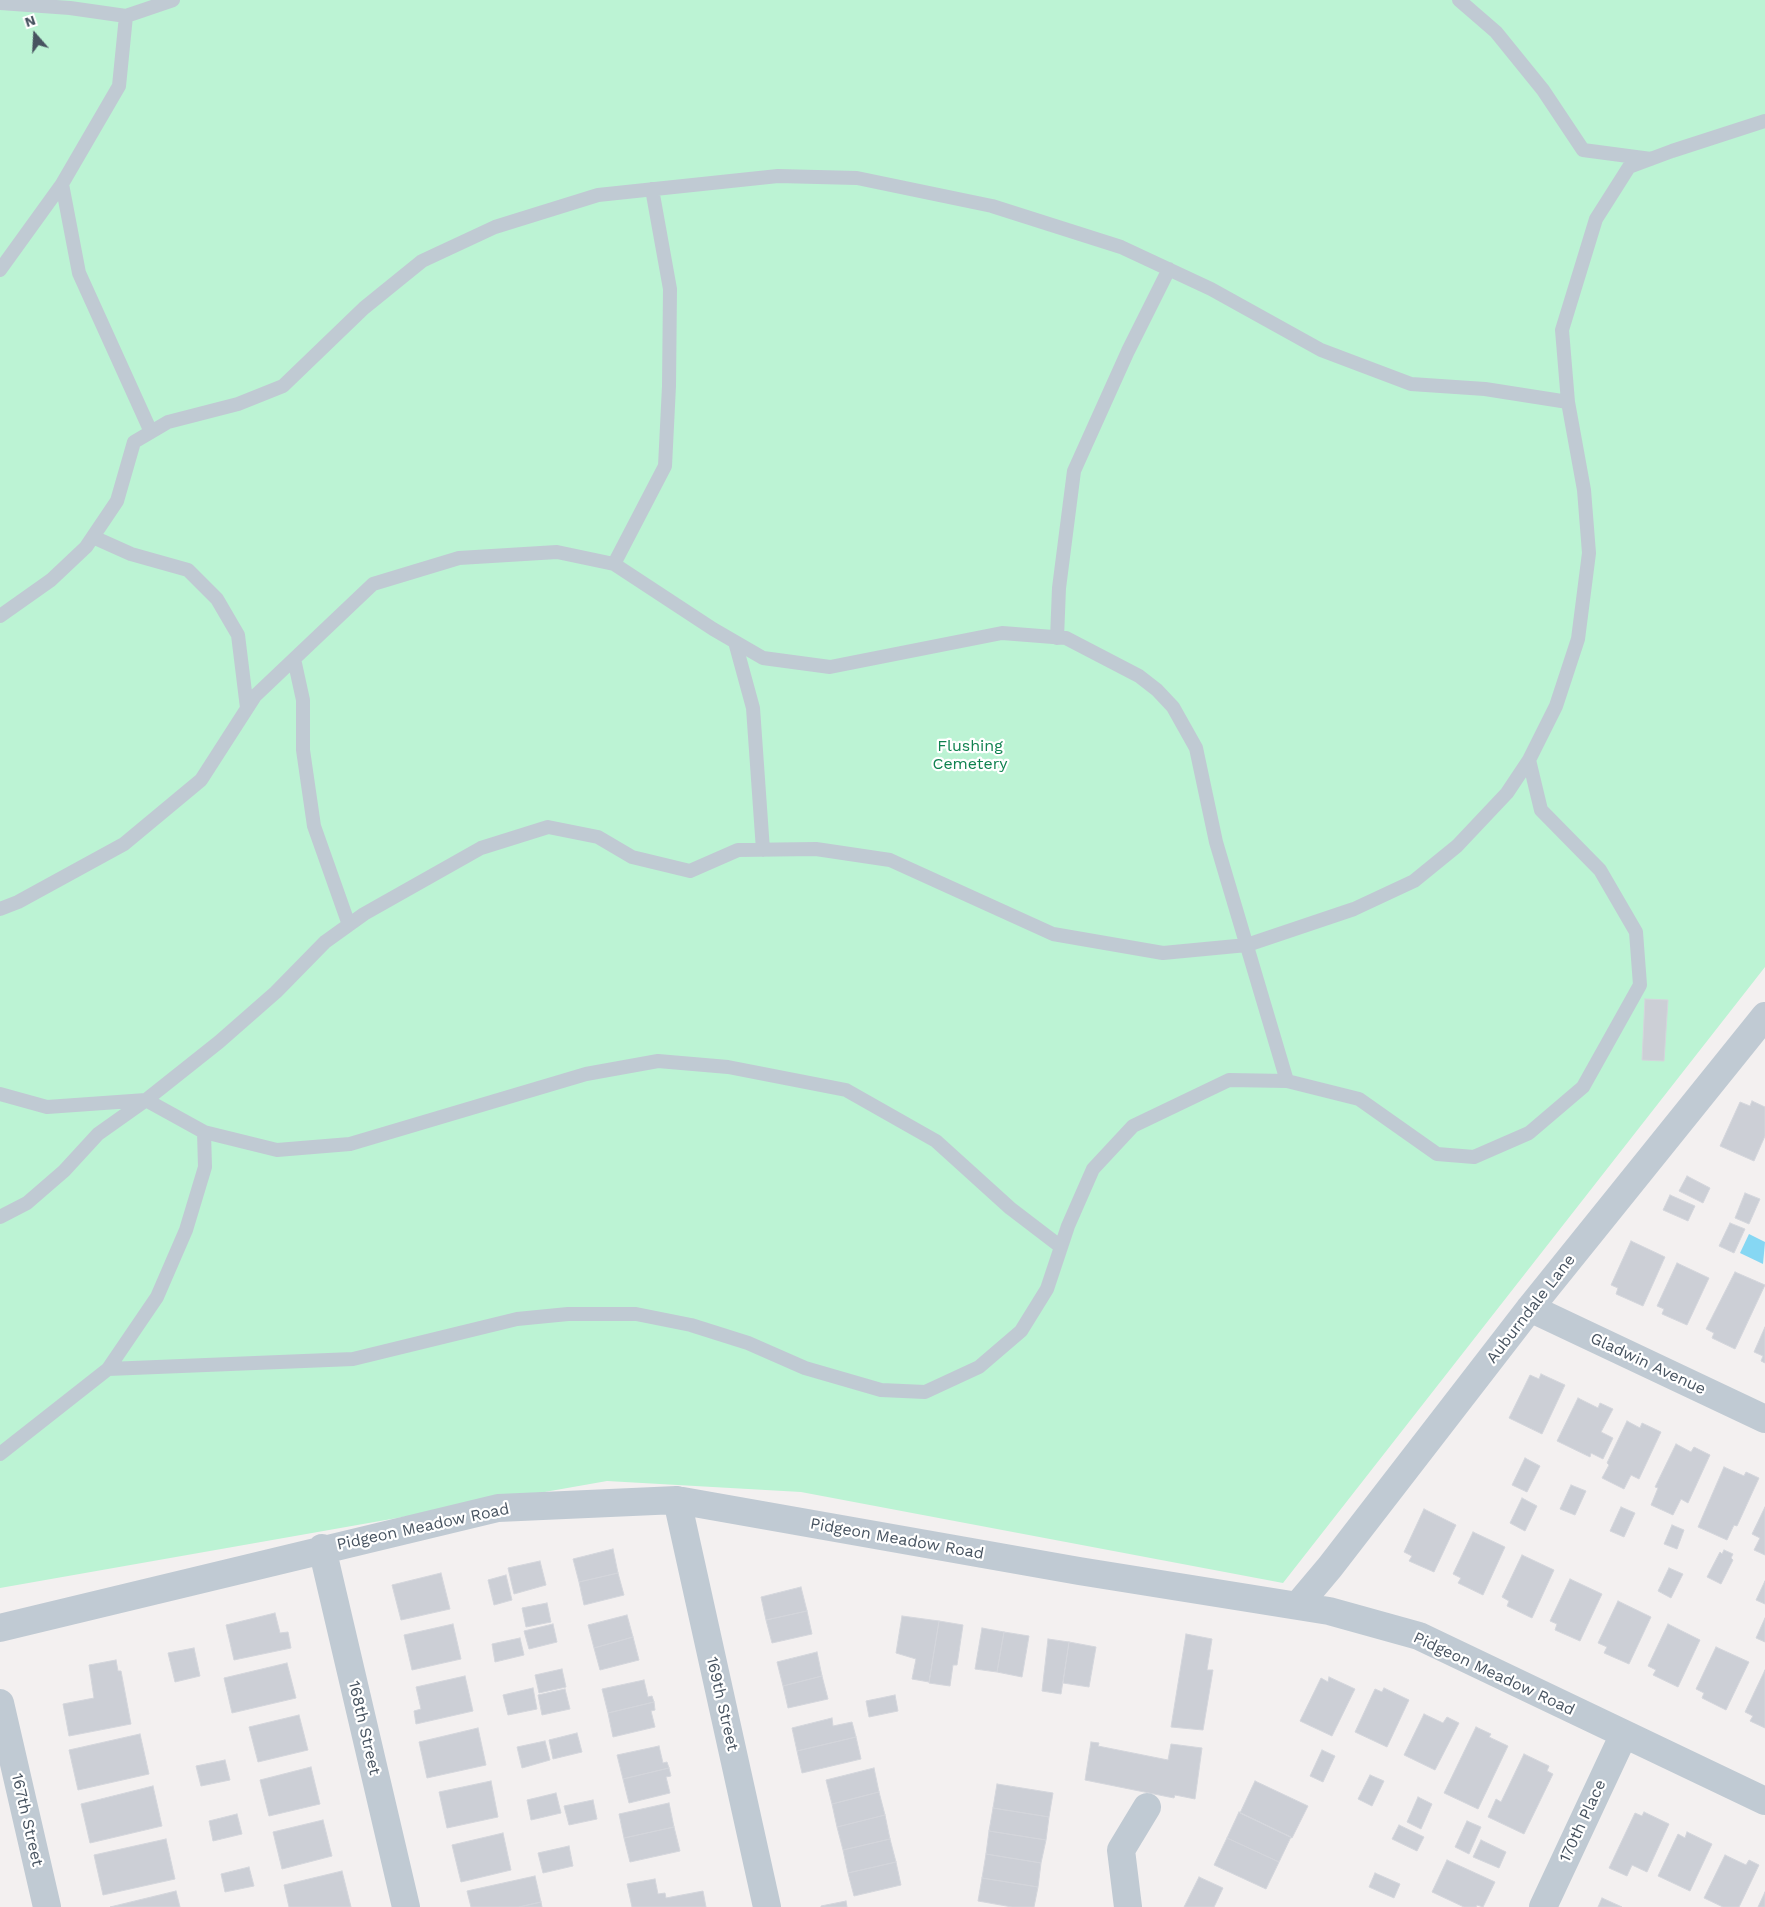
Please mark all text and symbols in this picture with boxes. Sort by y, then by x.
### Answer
north arrow [10,10,60,60]
text: N [23,12,38,30]
park label: Flushing Cemetery [932,736,1008,774]
street label: Auburndale Lane [1482,1251,1580,1367]
street label: Gladwin Avenue [1587,1329,1709,1399]
street label: Pidgeon Meadow Road [335,1499,511,1555]
street label: Pidgeon Meadow Road [809,1514,985,1564]
street label: Pidgeon Meadow Road [1410,1628,1578,1720]
street label: 169th Street [702,1655,742,1753]
street label: 168th Street [344,1679,384,1777]
street label: 167th Street [7,1772,47,1868]
street label: 170th Place [1556,1777,1610,1865]

